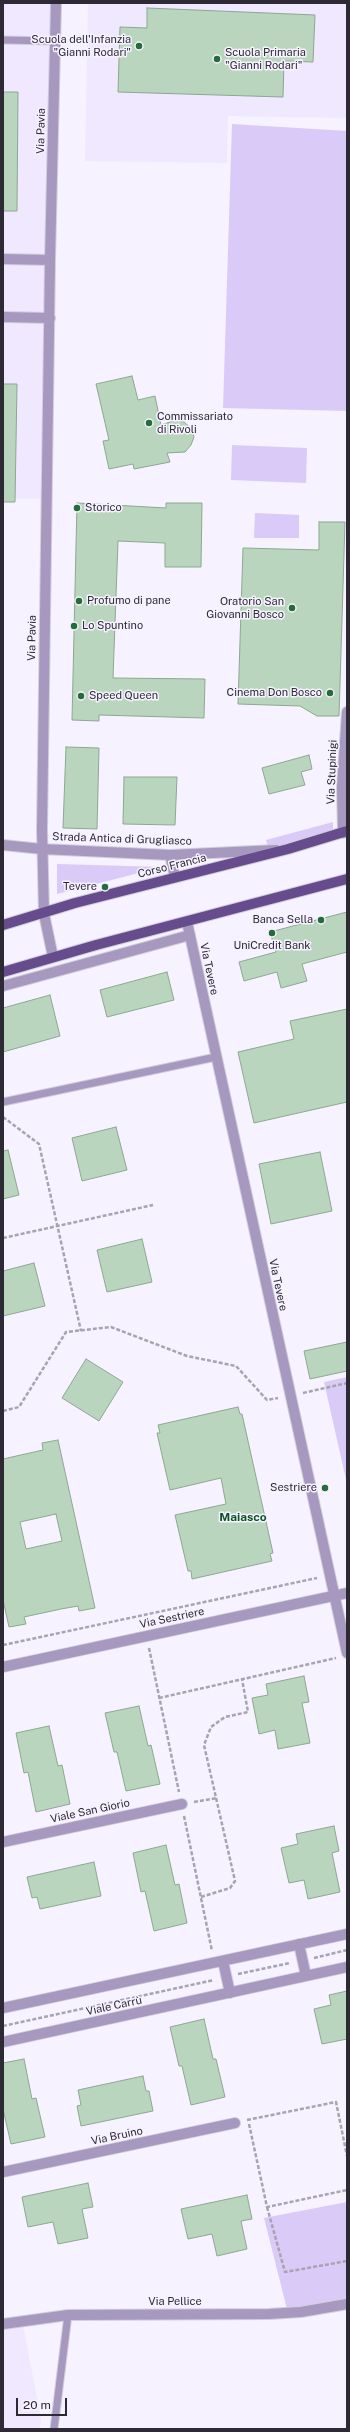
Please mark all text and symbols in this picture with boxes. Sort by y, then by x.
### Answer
place label: Scuola dell'Infanzia "Gianni Rodari" [31,33,131,59]
marker: Scuola dell'Infanzia "Gianni Rodari" [134,41,144,51]
place label: Scuola Primaria "Gianni Rodari" [225,46,306,72]
marker: Scuola Primaria "Gianni Rodari" [212,54,222,64]
street label: Via Pavia [34,108,48,154]
place label: Commissariato di Rivoli [157,410,233,436]
marker: Commissariato di Rivoli [144,418,154,428]
place label: Storico [85,501,122,515]
marker: Storico [72,503,82,513]
place label: Profumo di pane [87,594,171,608]
place label: Oratorio San Giovanni Bosco [206,595,284,621]
marker: Profumo di pane [74,596,84,606]
marker: Oratorio San Giovanni Bosco [287,603,297,613]
street label: Via Pavia [25,615,39,661]
place label: Lo Spuntino [82,619,143,633]
marker: Lo Spuntino [69,621,79,631]
place label: Cinema Don Bosco [227,686,322,700]
marker: Cinema Don Bosco [325,688,335,698]
place label: Speed Queen [89,689,158,703]
marker: Speed Queen [76,691,86,701]
street label: Via Stupinigi [324,739,340,805]
street label: Strada Antica di Grugliasco [52,830,192,848]
street label: Corso Francia [136,851,208,881]
place label: Tevere [63,880,97,894]
marker: Tevere [100,882,110,892]
place label: Banca Sella [252,913,313,927]
marker: Banca Sella [316,915,326,925]
marker: UniCredit Bank [267,928,277,938]
place label: UniCredit Bank [233,939,311,953]
street label: Via Tevere [197,942,221,996]
street label: Via Tevere [266,1258,290,1312]
place label: Sestriere [270,1481,317,1495]
marker: Sestriere [320,1483,330,1493]
district label: Maiasco [219,1510,267,1524]
street label: Via Sestriere [138,1605,206,1631]
street label: Viale San Giorio [49,1796,131,1826]
street label: Viale Carrù [85,1994,143,2018]
street label: Via Bruino [90,2124,144,2148]
street label: Via Pellice [148,2295,202,2309]
scale bar [18,2390,69,2416]
text: 20 m [23,2398,51,2412]

